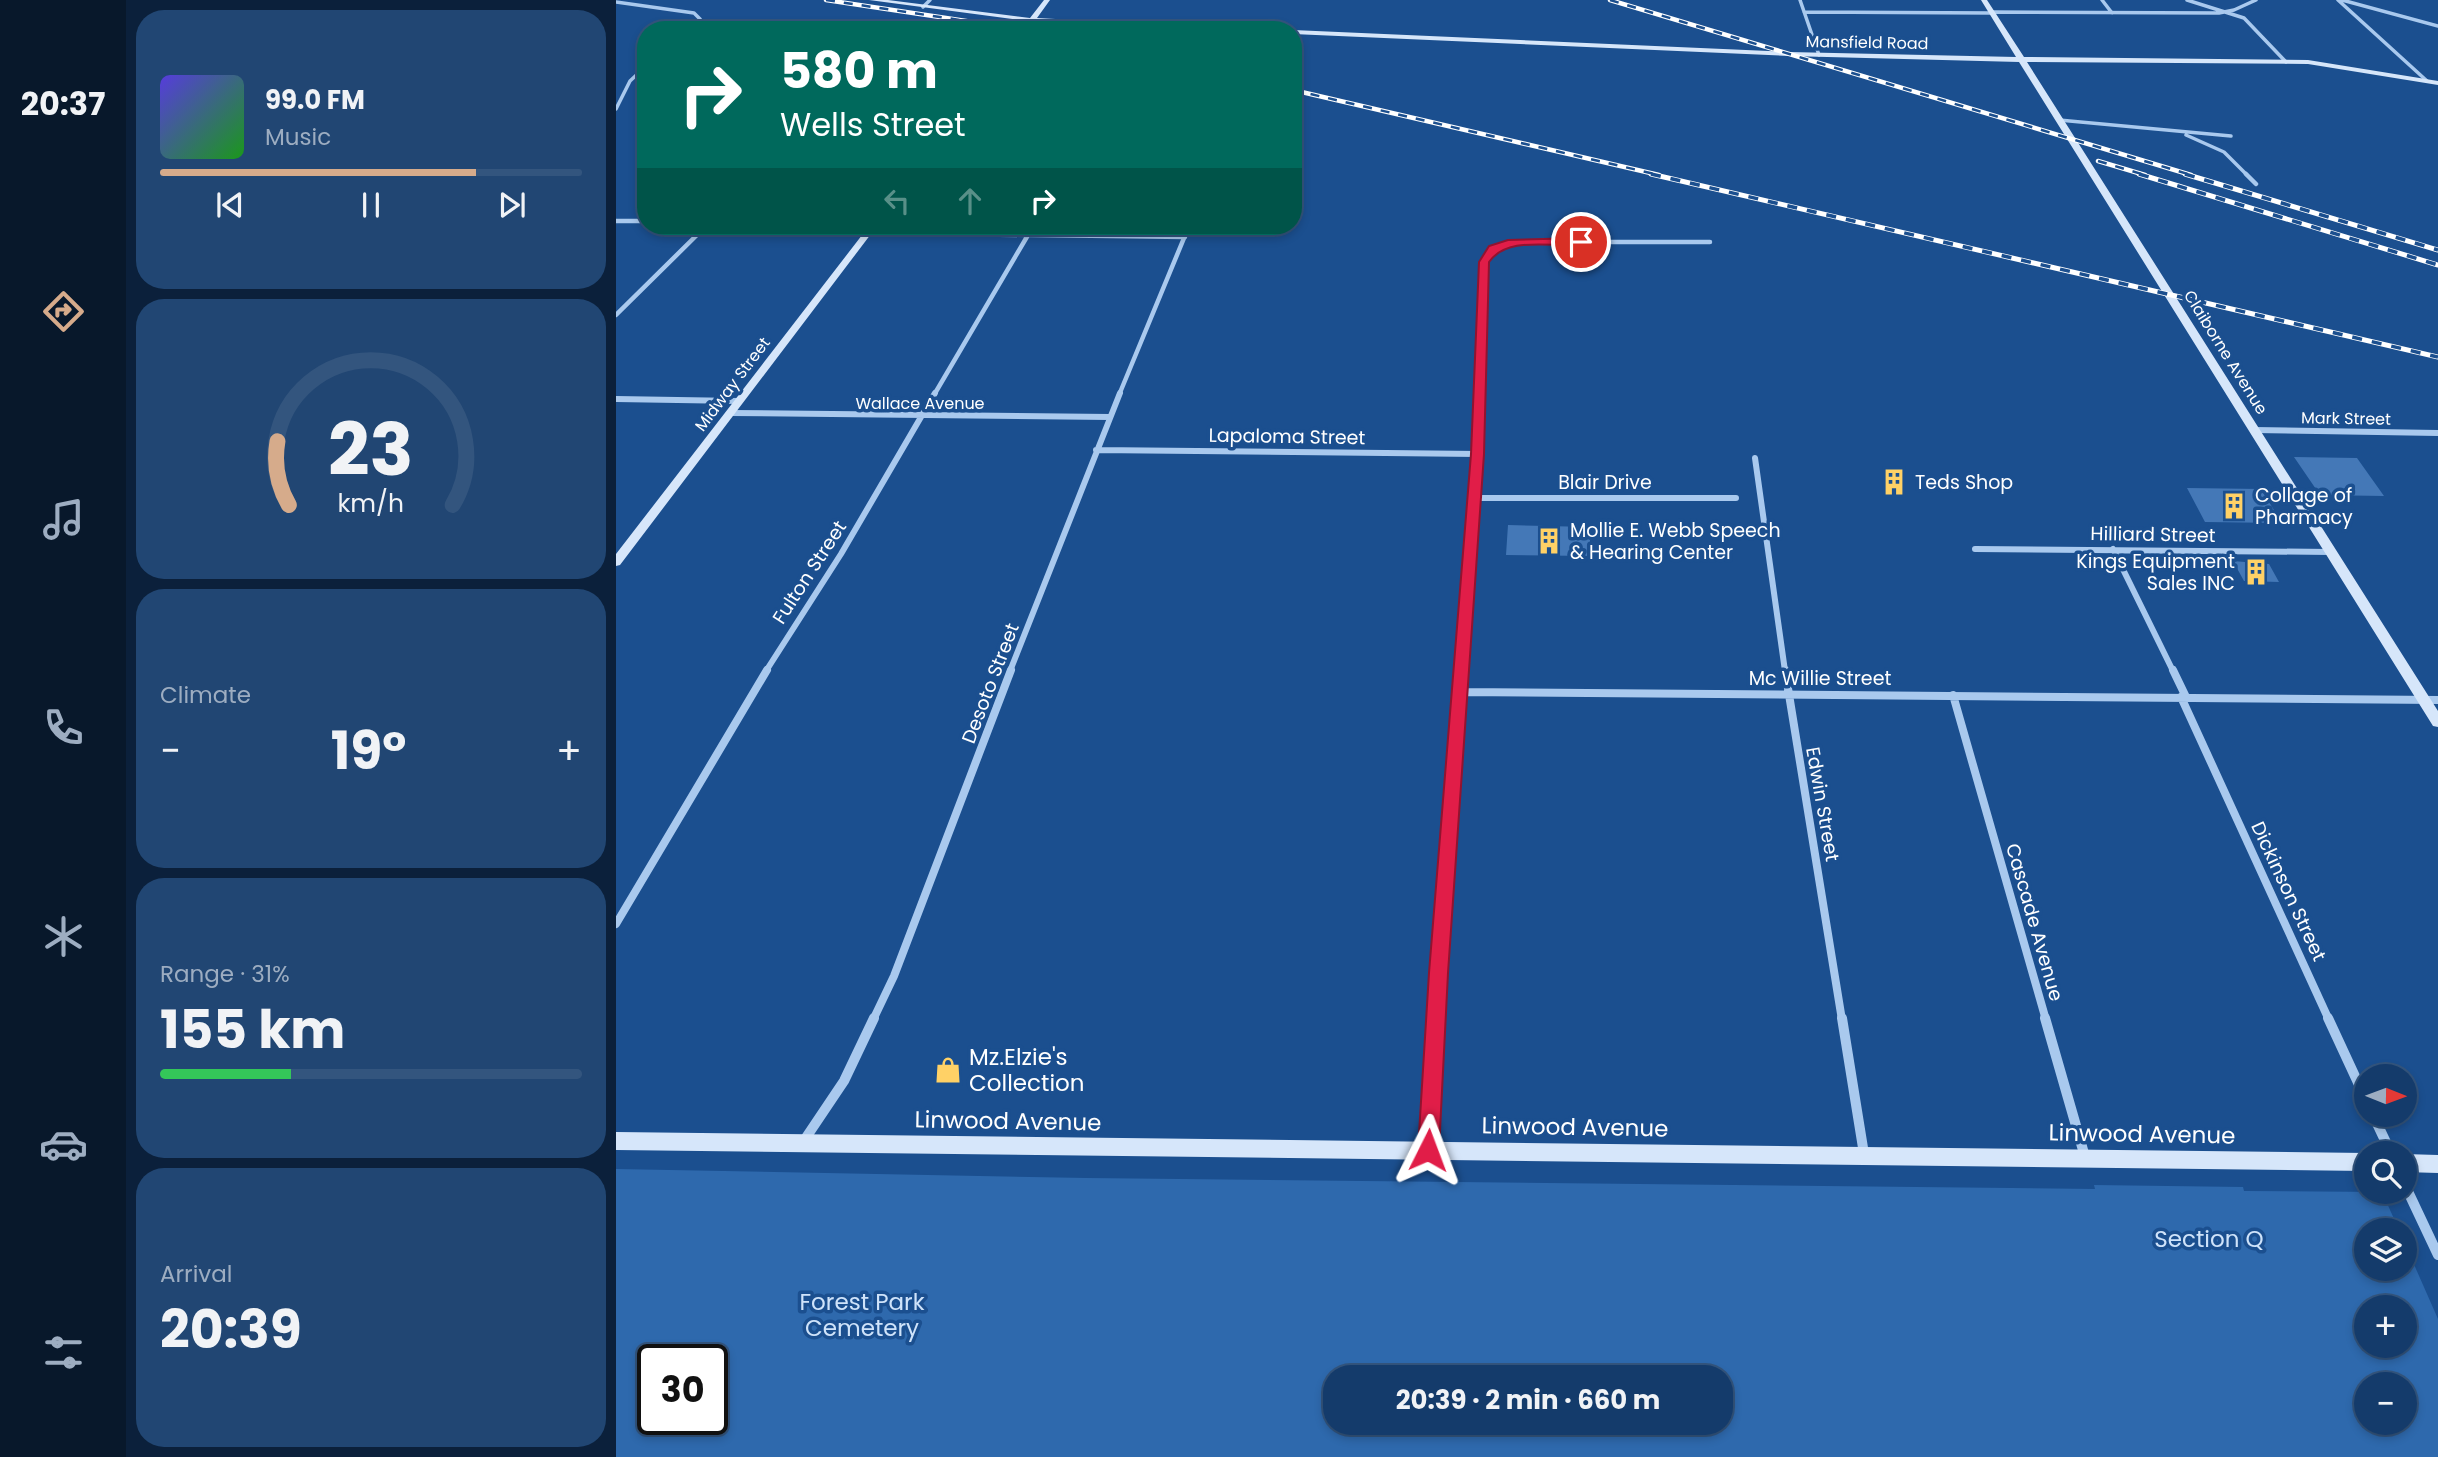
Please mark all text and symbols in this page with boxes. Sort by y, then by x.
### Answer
street label: Mansfield Road [1805,30,1929,55]
text: 580 m [780,37,938,105]
icon: right [665,49,756,140]
text: 20:37 [21,81,105,126]
text: 99.0 FM [265,82,365,118]
text: Wells Street [780,102,966,147]
text: Music [265,121,331,153]
icon: left [878,182,916,220]
icon: ahead [951,182,989,220]
icon: right [1024,182,1062,220]
icon: previous [211,186,249,224]
icon: pause [352,186,390,224]
icon: next [493,186,531,224]
pin [1551,212,1611,272]
icon: arrive [1562,223,1600,261]
street label: Claiborne Avenue [2178,286,2273,419]
icon: directions [39,287,88,336]
street label: Midway Street [689,332,776,436]
street label: Wallace Avenue [855,392,985,415]
text: 23 [328,400,414,501]
street label: Mark Street [2301,406,2391,431]
street label: Lapaloma Street [1208,422,1366,451]
building icon: Teds Shop [1879,467,1909,497]
street label: Blair Drive [1558,469,1652,496]
place label: Teds Shop [1915,469,2013,496]
place label: Collage of Pharmacy [2255,482,2353,531]
text: km/h [338,486,404,521]
building icon: Collage of Pharmacy [2219,491,2249,521]
icon: music [39,495,88,544]
street label: Fulton Street [766,515,853,629]
place label: Mollie E. Webb Speech & Hearing Center [1570,517,1781,566]
street label: Hilliard Street [2090,520,2216,549]
building icon: Mollie E. Webb Speech & Hearing Center [1534,526,1564,556]
place label: Kings Equipment Sales INC [2076,548,2235,597]
building icon: Kings Equipment Sales INC [2241,557,2271,587]
street label: Desoto Street [955,619,1026,747]
street label: Mc Willie Street [1749,665,1891,692]
text: Climate [160,679,251,711]
icon: phone [39,703,88,752]
text: 19° [331,714,406,787]
text: − [160,724,181,777]
text: + [556,724,582,777]
street label: Edwin Street [1799,745,1846,863]
street label: Dickinson Street [2244,817,2333,966]
street label: Cascade Avenue [1999,840,2070,1004]
icon: climate [39,912,88,961]
text: Range · 31% [160,958,290,990]
text: 155 km [160,993,345,1066]
place label: Mz.Elzie's Collection [969,1041,1084,1099]
shop icon: Mz.Elzie's Collection [933,1055,963,1085]
north arrow [2354,1064,2417,1127]
map controls [2354,1064,2417,1435]
street label: Linwood Avenue [914,1103,1102,1139]
street label: Linwood Avenue [1481,1109,1669,1145]
position arrow [1391,1113,1465,1187]
street label: Linwood Avenue [2048,1116,2236,1152]
icon: car [39,1120,88,1169]
button: search [2354,1141,2417,1204]
button: layers [2354,1218,2417,1281]
park label: Section Q [2154,1223,2264,1255]
text: Arrival [160,1258,232,1290]
park label: Forest Park Cemetery [800,1286,925,1344]
text: 20:39 [160,1293,302,1366]
button: + [2354,1295,2417,1358]
icon: filters [39,1328,88,1377]
speed limit sign: 30 [637,1344,728,1435]
button: − [2354,1372,2417,1435]
text: 20:39 · 2 min · 660 m [1396,1382,1660,1418]

